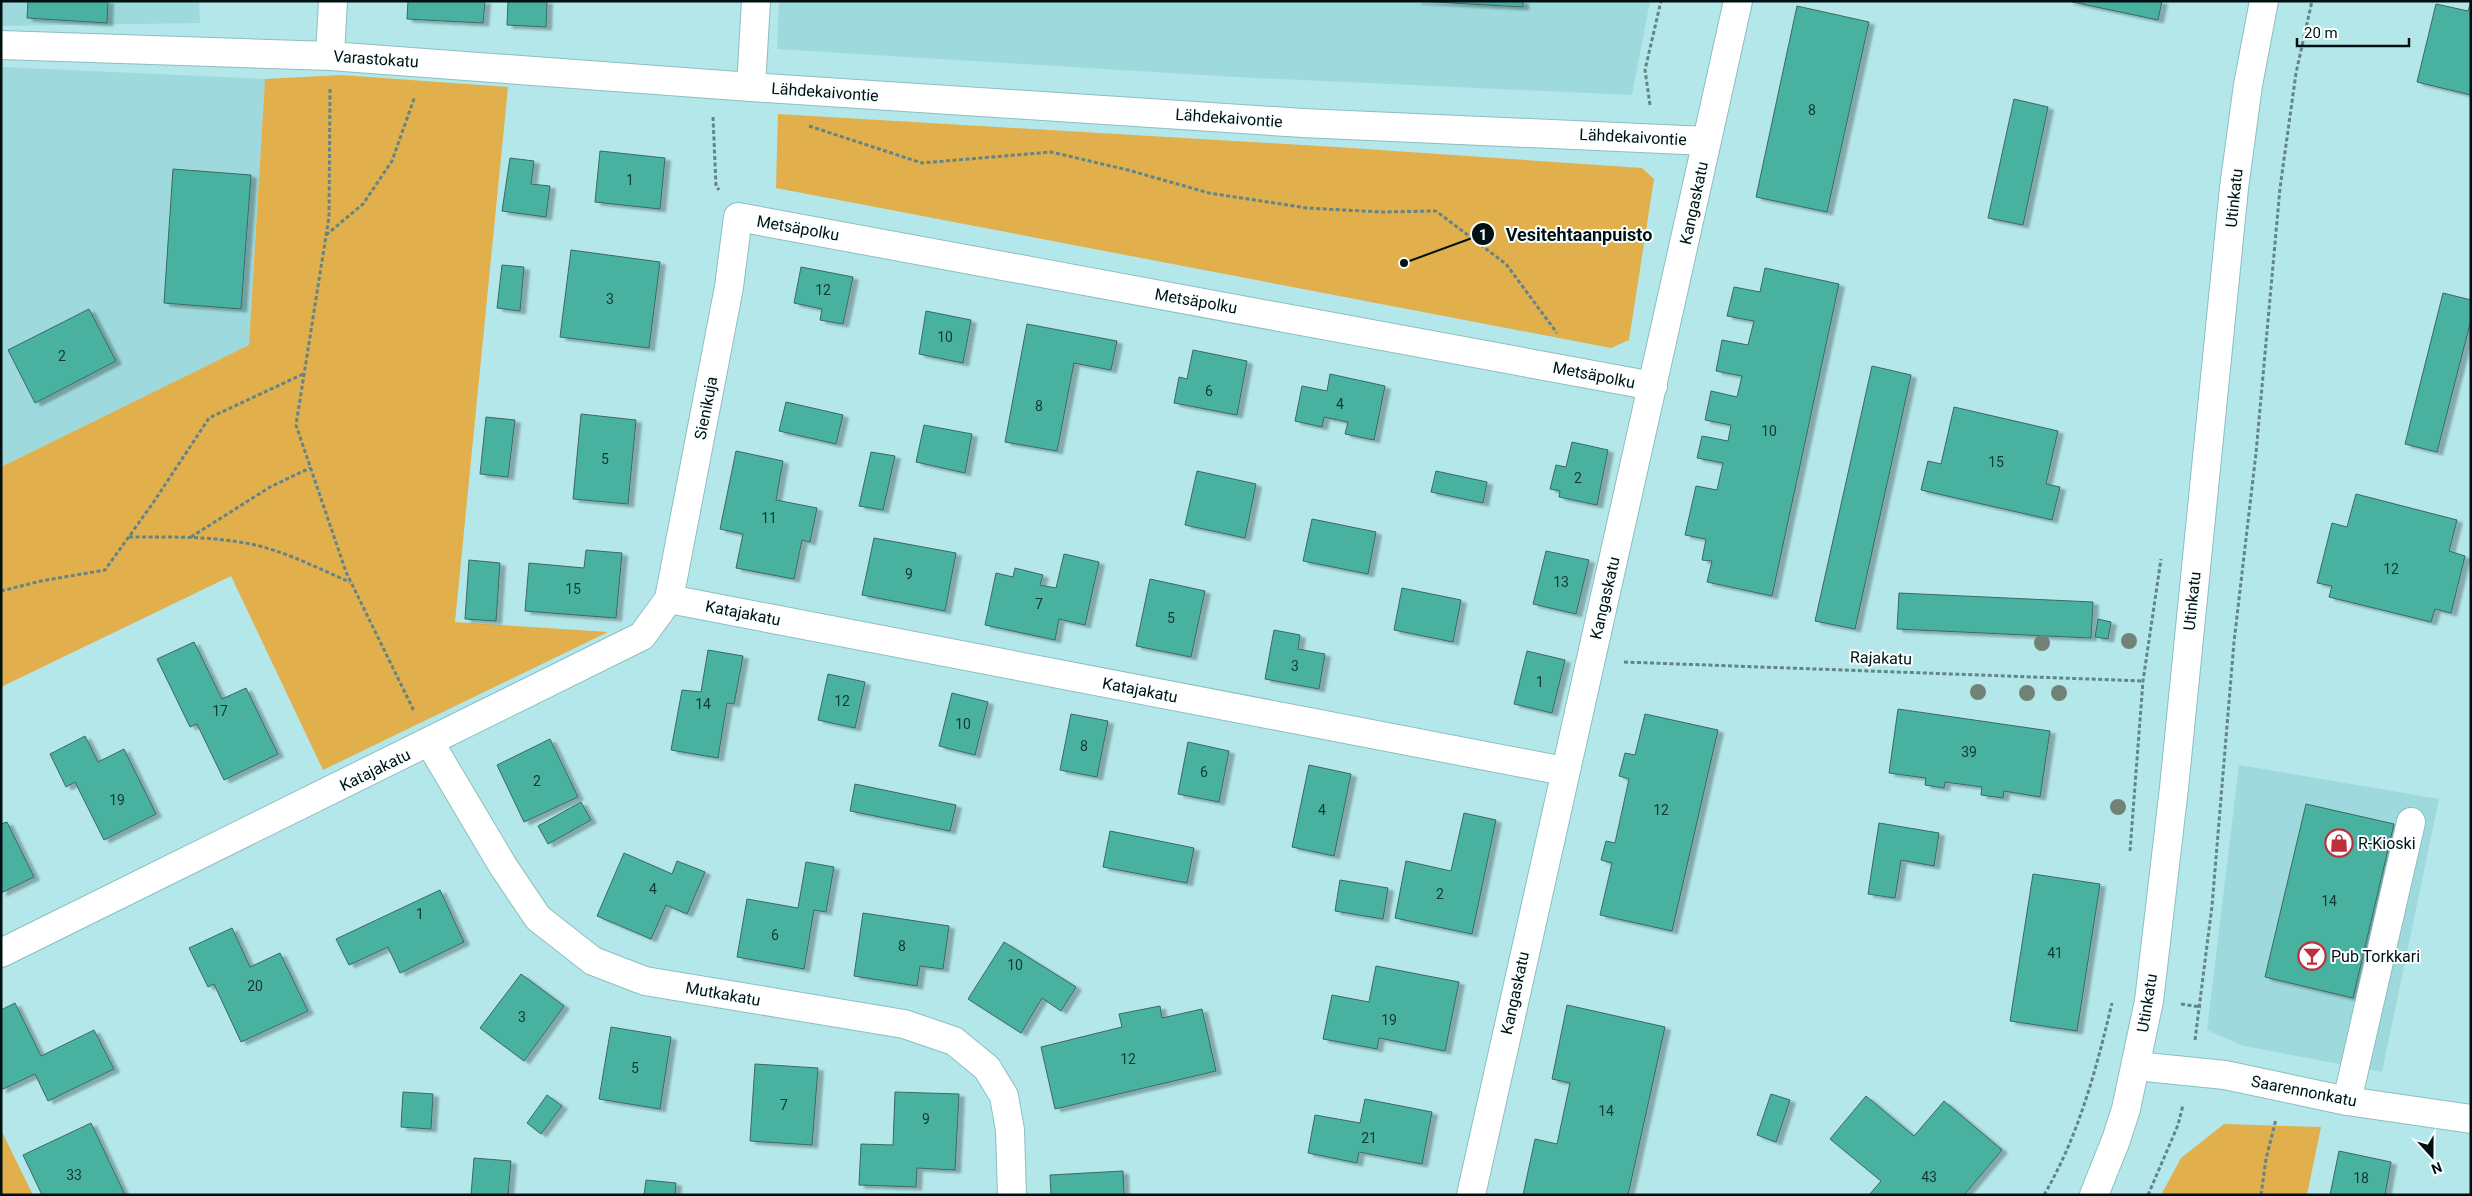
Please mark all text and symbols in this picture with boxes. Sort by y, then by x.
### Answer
scale bar [2297,15,2410,47]
text: 20 m [2304,24,2338,42]
street label: Varastokatu [333,47,419,71]
street label: Lähdekaivontie [771,79,879,105]
house number: 8 [1808,102,1816,118]
street label: Lähdekaivontie [1175,105,1283,131]
street label: Lähdekaivontie [1579,125,1687,149]
street label: Kangaskatu [1676,160,1712,246]
street label: Utinkatu [2221,168,2247,228]
house number: 1 [626,172,634,188]
street label: Metsäpolku [755,211,841,245]
callout: Vesitehtaanpuisto [1471,218,1662,251]
text: Vesitehtaanpuisto [1506,224,1652,245]
text: 1 [1479,226,1487,244]
house number: 12 [815,282,831,298]
street label: Metsäpolku [1153,284,1239,318]
house number: 3 [606,291,614,307]
house number: 10 [937,329,953,345]
house number: 2 [58,348,66,364]
street label: Metsäpolku [1551,358,1637,392]
street label: Sienikuja [691,375,721,441]
house number: 6 [1205,383,1213,399]
house number: 4 [1336,396,1344,412]
house number: 8 [1035,398,1043,414]
house number: 10 [1761,423,1777,439]
house number: 5 [601,451,609,467]
house number: 15 [1988,454,2004,470]
house number: 2 [1574,470,1582,486]
house number: 11 [761,510,777,526]
street label: Kangaskatu [1586,555,1624,641]
house number: 12 [2383,561,2399,577]
house number: 9 [905,566,913,582]
street label: Utinkatu [2179,571,2205,631]
house number: 13 [1553,574,1569,590]
house number: 15 [565,581,581,597]
street label: Katajakatu [704,596,782,630]
house number: 7 [1035,596,1043,612]
house number: 5 [1167,610,1175,626]
street label: Rajakatu [1850,647,1912,669]
house number: 3 [1291,658,1299,674]
street label: Katajakatu [1101,673,1179,707]
house number: 1 [1536,674,1544,690]
house number: 12 [834,693,850,709]
house number: 14 [695,696,711,712]
house number: 17 [212,703,228,719]
house number: 10 [955,716,971,732]
house number: 8 [1080,738,1088,754]
house number: 39 [1961,744,1977,760]
street label: Katajakatu [337,745,413,795]
house number: 6 [1200,764,1208,780]
house number: 2 [533,773,541,789]
house number: 19 [109,792,125,808]
house number: 4 [1318,802,1326,818]
house number: 12 [1653,802,1669,818]
shop icon: R-Kioski [2324,828,2354,858]
place label: R-Kioski [2358,834,2416,853]
house number: 4 [649,881,657,897]
house number: 2 [1436,886,1444,902]
house number: 14 [2321,893,2337,909]
house number: 1 [416,906,424,922]
house number: 6 [771,927,779,943]
house number: 8 [898,938,906,954]
bar icon: Pub Torkkari [2297,941,2327,971]
house number: 41 [2047,945,2063,961]
place label: Pub Torkkari [2331,947,2420,966]
street label: Kangaskatu [1497,950,1533,1036]
house number: 10 [1007,957,1023,973]
street label: Utinkatu [2133,972,2161,1034]
house number: 20 [247,978,263,994]
street label: Mutkakatu [684,978,762,1010]
house number: 3 [518,1009,526,1025]
house number: 19 [1381,1012,1397,1028]
house number: 12 [1120,1051,1136,1067]
house number: 5 [631,1060,639,1076]
street label: Saarennonkatu [2250,1071,2358,1111]
house number: 7 [780,1097,788,1113]
house number: 14 [1598,1103,1614,1119]
house number: 9 [922,1111,930,1127]
house number: 21 [1361,1130,1377,1146]
north arrow [2407,1131,2457,1181]
text: N [2429,1159,2444,1177]
house number: 33 [66,1167,82,1183]
house number: 43 [1921,1169,1937,1185]
house number: 18 [2353,1170,2369,1186]

